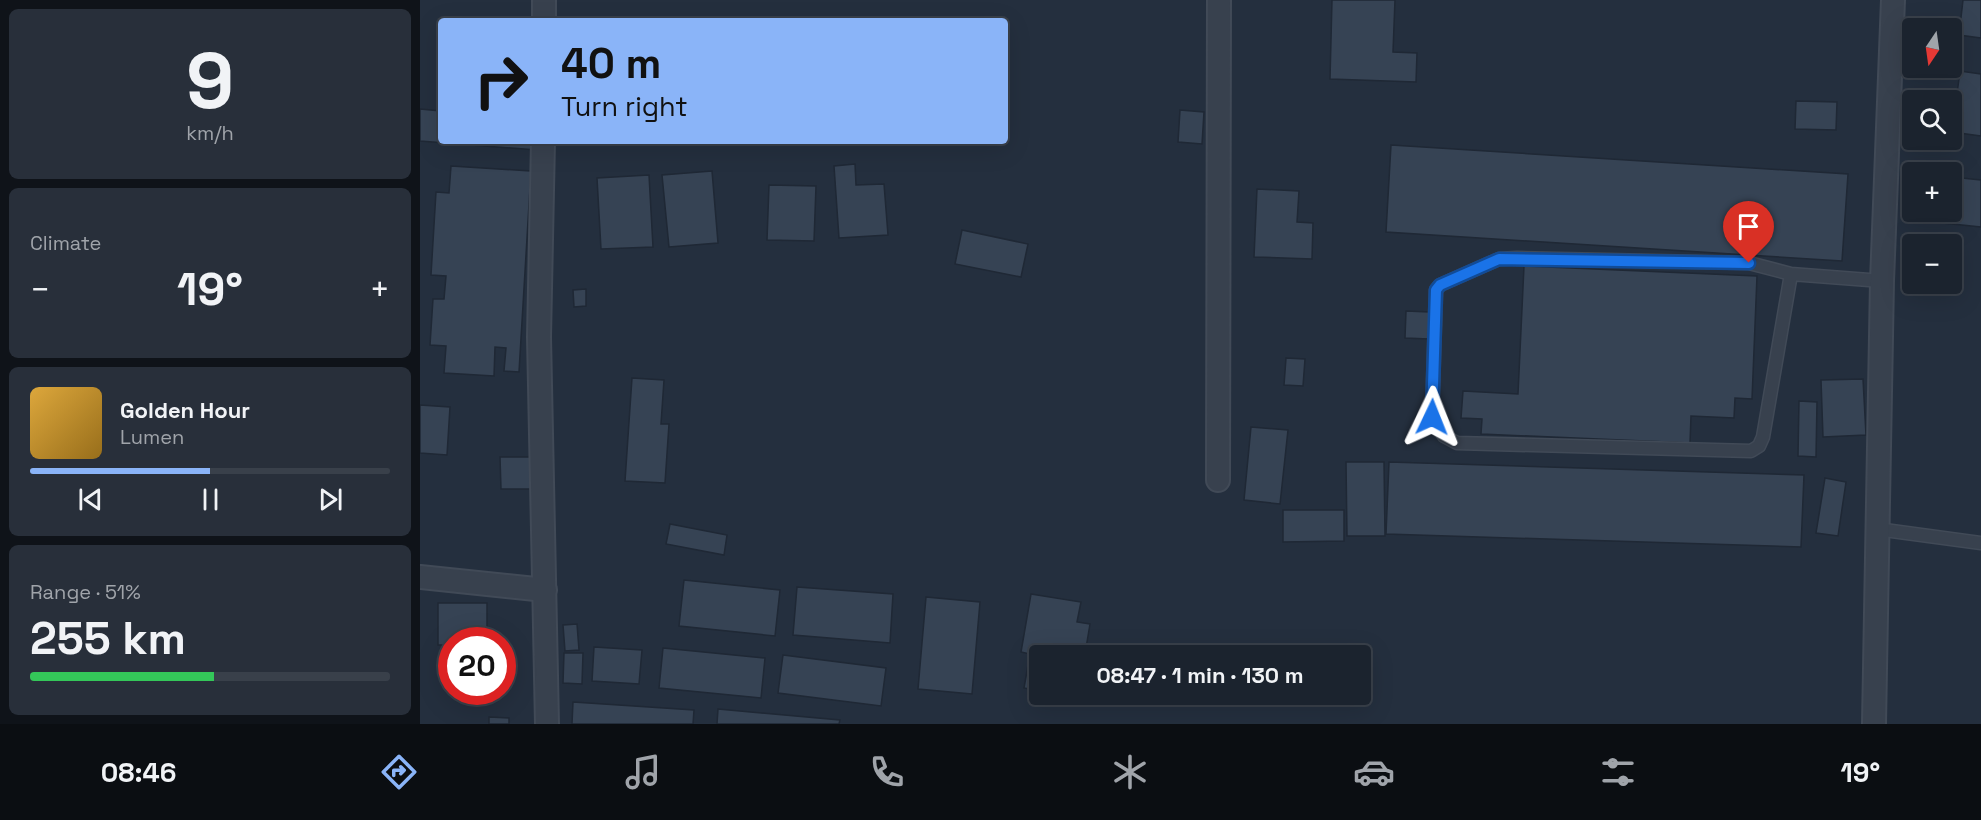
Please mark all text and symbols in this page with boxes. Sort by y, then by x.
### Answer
north arrow [1902,18,1962,78]
map controls [1902,18,1962,294]
text: 9 [186,31,234,131]
text: 40 m [561,37,661,90]
icon: right [462,42,540,120]
text: Turn right [561,89,688,124]
button: search [1902,90,1962,150]
text: km/h [186,120,234,146]
button: + [1902,162,1962,222]
pin [1723,201,1774,263]
icon: arrive [1732,210,1765,243]
text: Climate [30,230,101,256]
button: − [1902,234,1962,294]
text: 19° [177,261,243,318]
text: − [30,269,50,311]
text: + [370,269,390,311]
position arrow [1400,385,1464,449]
text: Golden Hour [120,396,250,424]
text: Lumen [120,424,184,450]
icon: previous [74,483,107,516]
icon: pause [194,483,227,516]
icon: next [314,483,347,516]
text: Range · 51% [30,579,141,605]
text: 255 km [30,610,186,667]
speed limit sign: 20 [438,627,516,705]
text: 08:47 · 1 min · 130 m [1097,661,1303,689]
icon: directions [378,751,420,793]
icon: music [622,751,664,793]
icon: phone [866,751,908,793]
icon: climate [1109,751,1151,793]
icon: car [1353,751,1395,793]
icon: filters [1597,751,1639,793]
text: 08:46 [101,755,176,790]
text: 19° [1841,755,1880,790]

